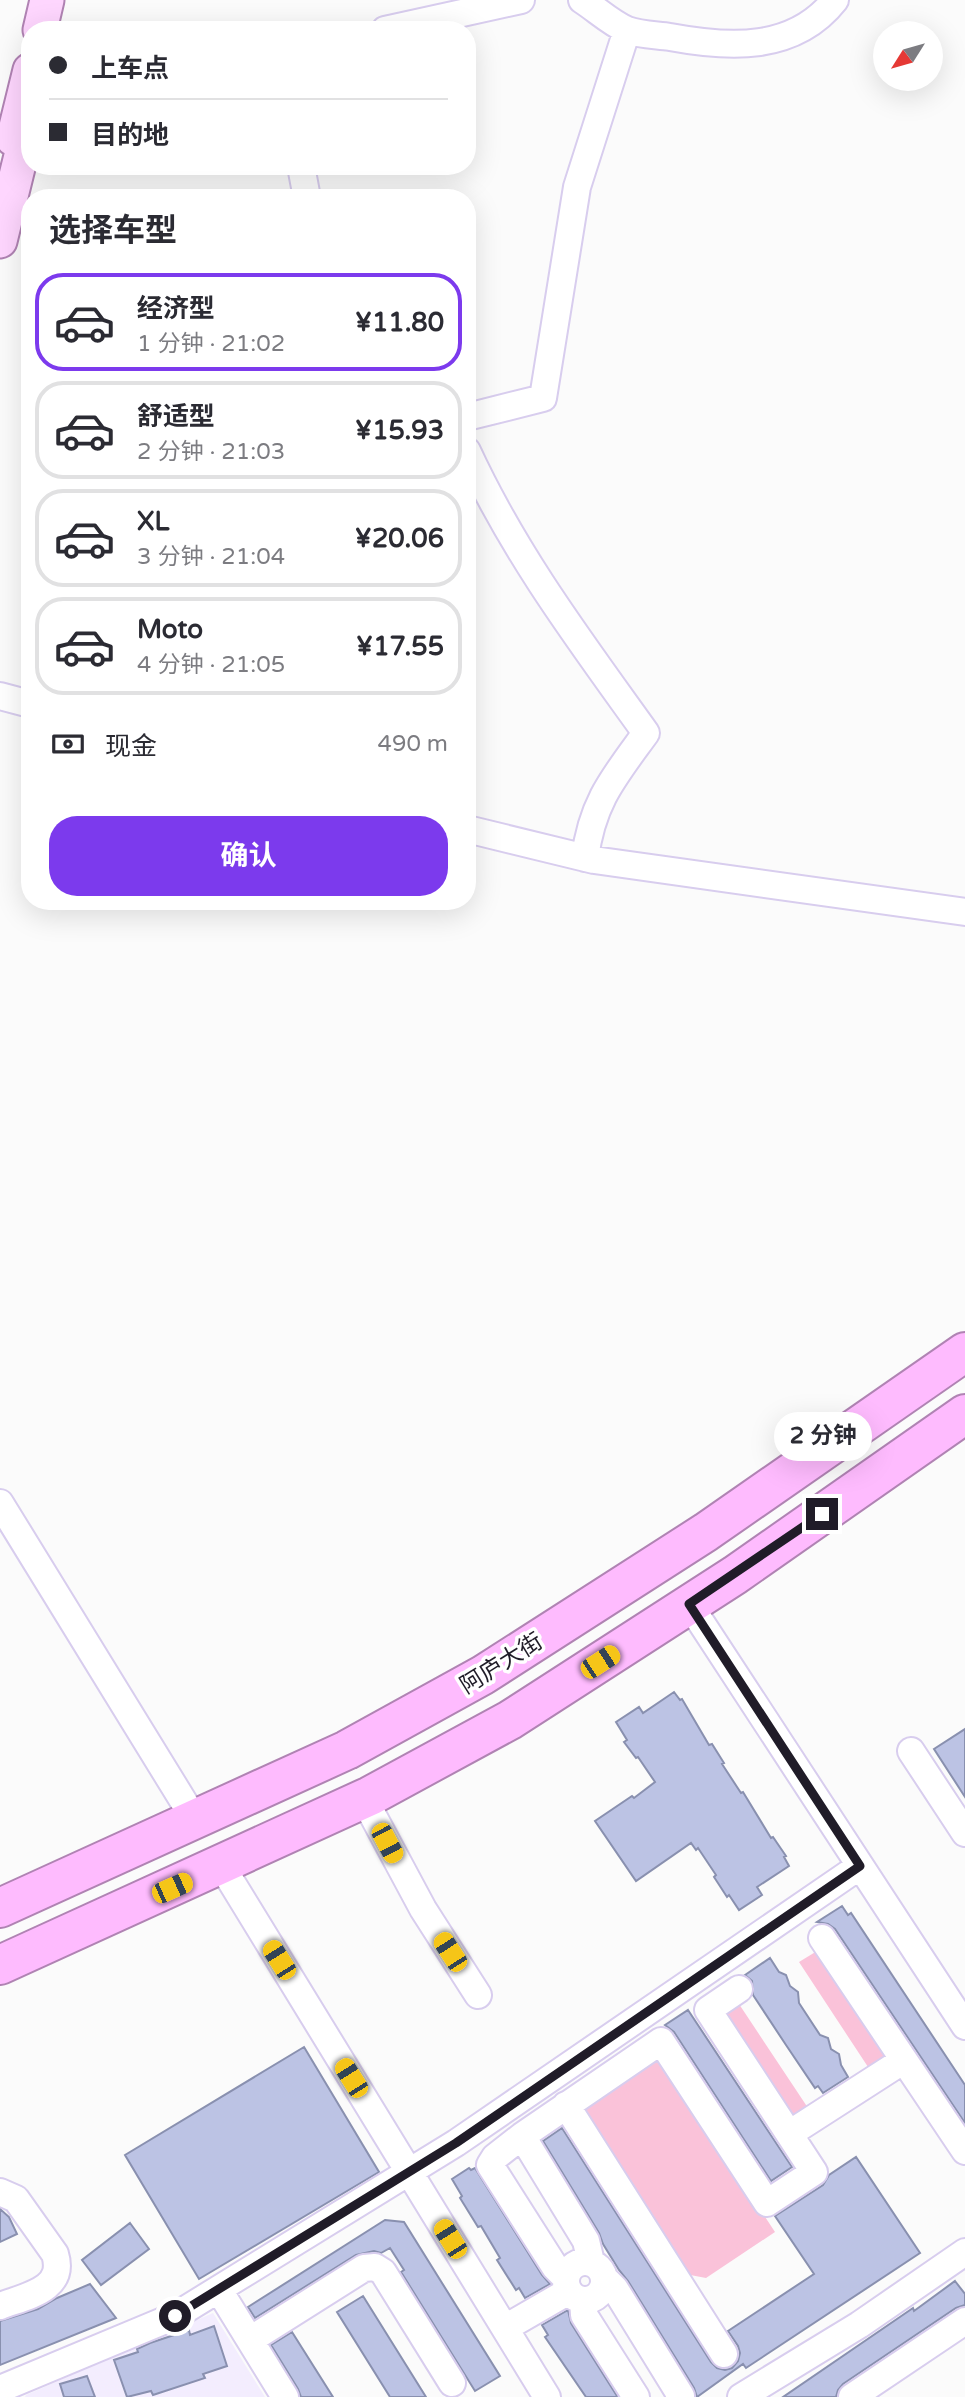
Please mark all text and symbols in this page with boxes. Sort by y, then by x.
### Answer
north arrow [873,21,943,91]
map controls [873,21,943,91]
text: 上车点 [91,53,169,84]
text: 目的地 [91,120,169,151]
text: 选择车型 [49,212,177,250]
icon: car [53,291,116,354]
text: 经济型 [137,293,215,324]
text: ¥11.80 [355,307,444,338]
text: 1 分钟 · 21:02 [137,330,285,358]
icon: car [53,399,116,462]
text: 舒适型 [137,401,215,432]
text: ¥15.93 [355,415,444,446]
text: 2 分钟 · 21:03 [137,438,285,466]
text: XL [137,506,169,537]
icon: car [53,507,116,570]
text: ¥20.06 [355,523,444,554]
text: 3 分钟 · 21:04 [137,543,285,571]
text: Moto [137,614,203,645]
icon: car [53,615,116,678]
text: ¥17.55 [356,631,444,662]
text: 4 分钟 · 21:05 [137,651,285,679]
icon: cash [49,725,87,763]
text: 490 m [378,730,448,758]
text: 现金 [105,731,157,762]
button: 确认 [49,816,448,896]
callout: 2 分钟 [773,1412,871,1462]
text: 2 分钟 [790,1422,856,1450]
route end [806,1498,838,1530]
street label: 阿庐大街 [455,1628,548,1700]
car [577,1642,624,1682]
car [368,1820,407,1866]
car [149,1870,196,1906]
car [430,1929,471,1975]
car [259,1937,300,1983]
car [331,2055,372,2101]
car [430,2216,471,2262]
route start [159,2300,191,2332]

